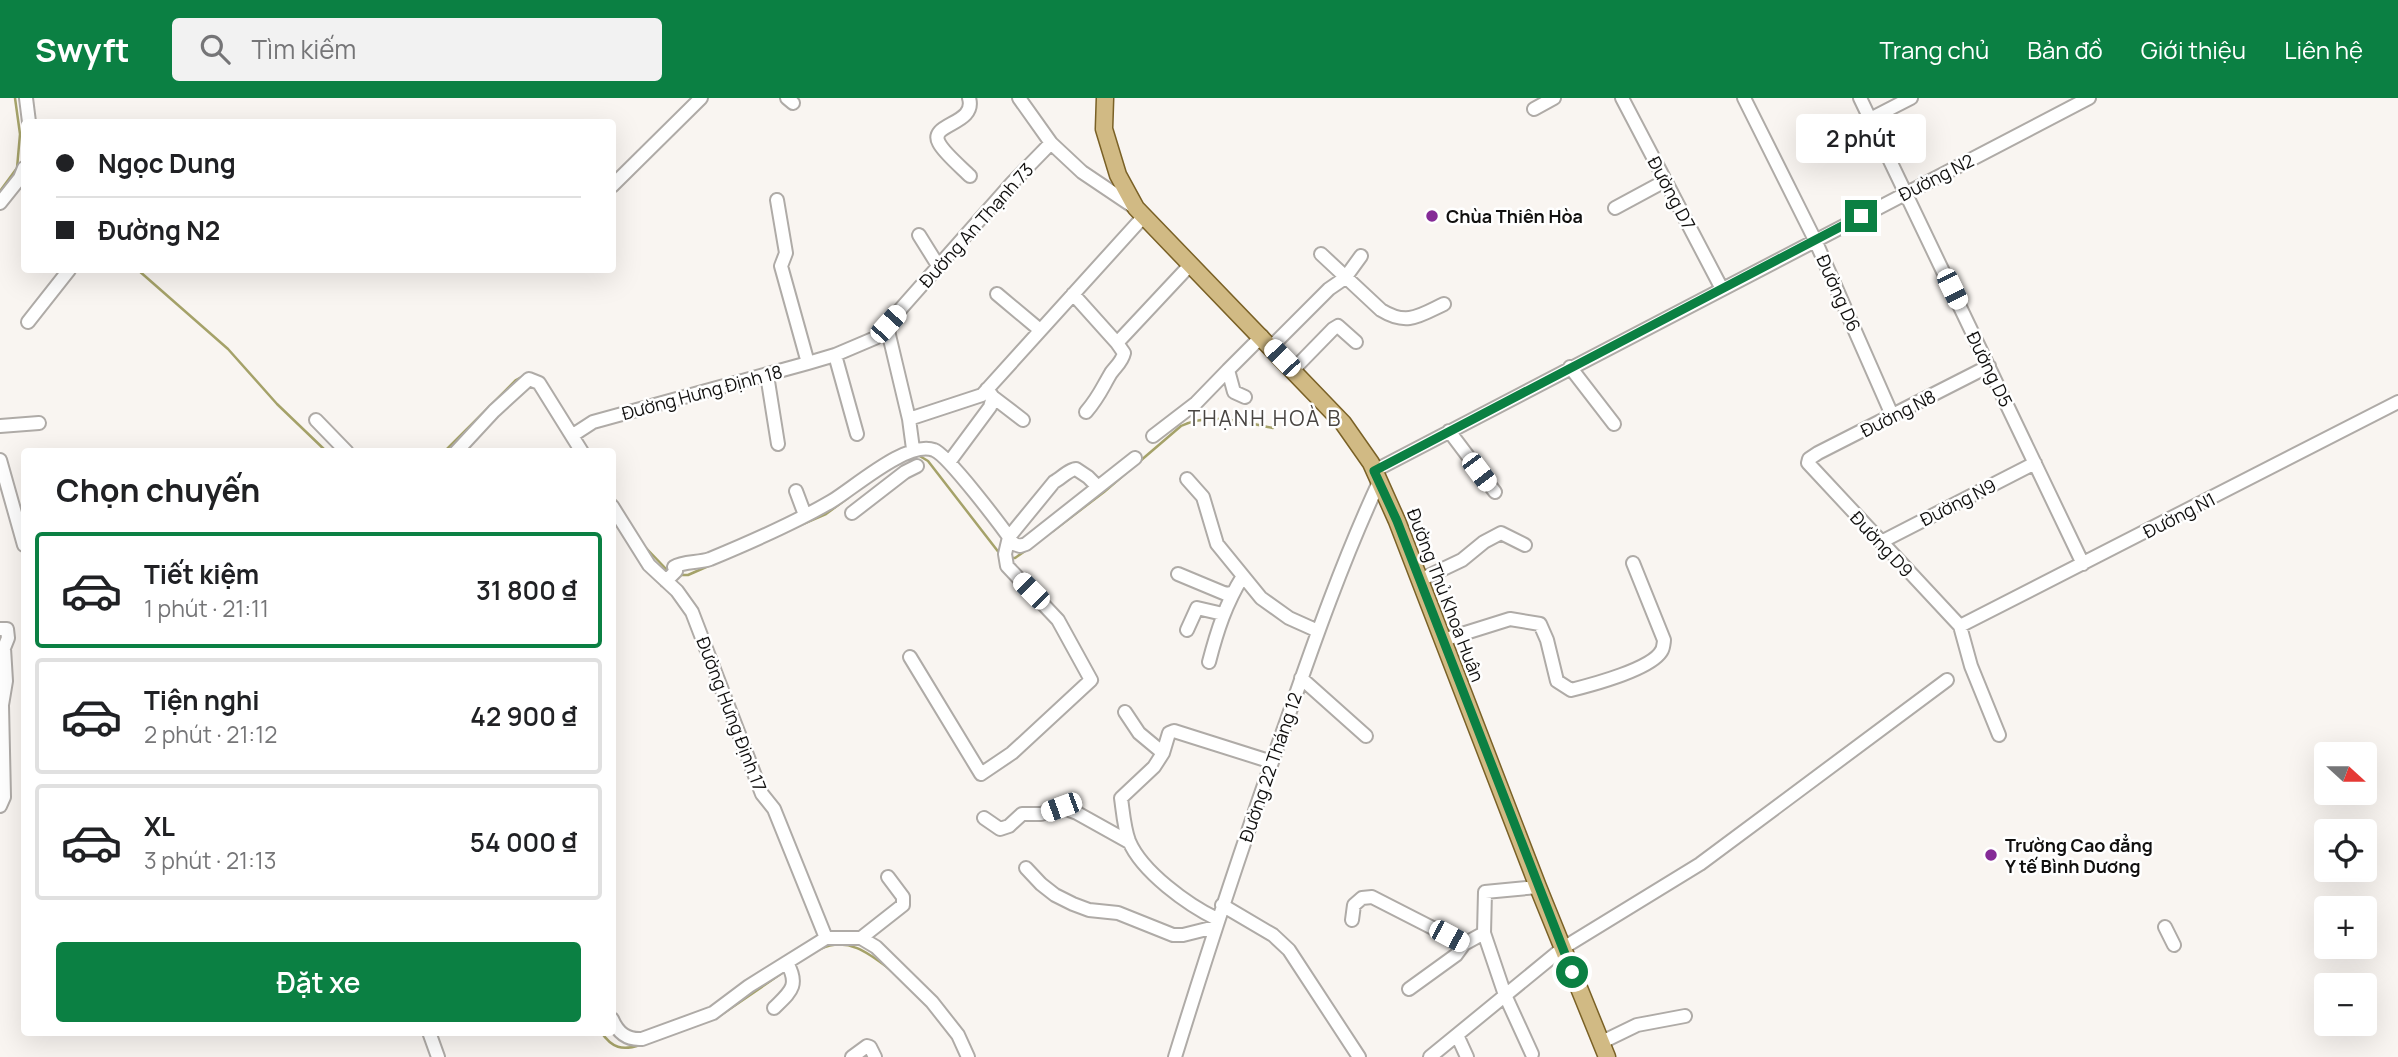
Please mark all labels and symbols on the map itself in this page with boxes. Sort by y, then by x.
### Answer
callout: 2 phút [1796,115,1926,164]
street label: Đường N2 [1894,148,1978,206]
street label: Đường D7 [1643,152,1701,234]
street label: Đường An Thạnh 73 [914,158,1038,292]
route end [1845,200,1877,232]
place label: Chùa Thiên Hòa [1446,204,1583,228]
marker: Chùa Thiên Hòa [1424,208,1440,224]
street label: Đường D6 [1811,251,1867,335]
car [1934,266,1971,312]
car [867,301,910,347]
street label: Đường D5 [1961,327,2019,411]
car [1260,336,1305,380]
street label: Đường Hưng Định 18 [619,359,785,425]
street label: Đường N8 [1856,384,1940,442]
district label: THẠNH HOÀ B [1188,404,1342,432]
car [1458,449,1501,495]
street label: Đường N9 [1916,473,2000,531]
street label: Đường N1 [2139,487,2219,543]
street label: Đường Thủ Khoa Huân [1402,505,1490,685]
street label: Đường D9 [1845,506,1919,582]
car [1009,569,1054,613]
street label: Đường Hưng Định 17 [691,633,773,795]
street label: Đường 22 Tháng 12 [1233,689,1307,845]
north arrow [2314,742,2376,805]
car [1038,790,1085,824]
place label: Trường Cao đẳng Y tế Bình Dương [2005,833,2153,878]
marker: Trường Cao đẳng Y tế Bình Dương [1983,847,1999,863]
car [1426,917,1473,955]
route start [1556,956,1588,988]

